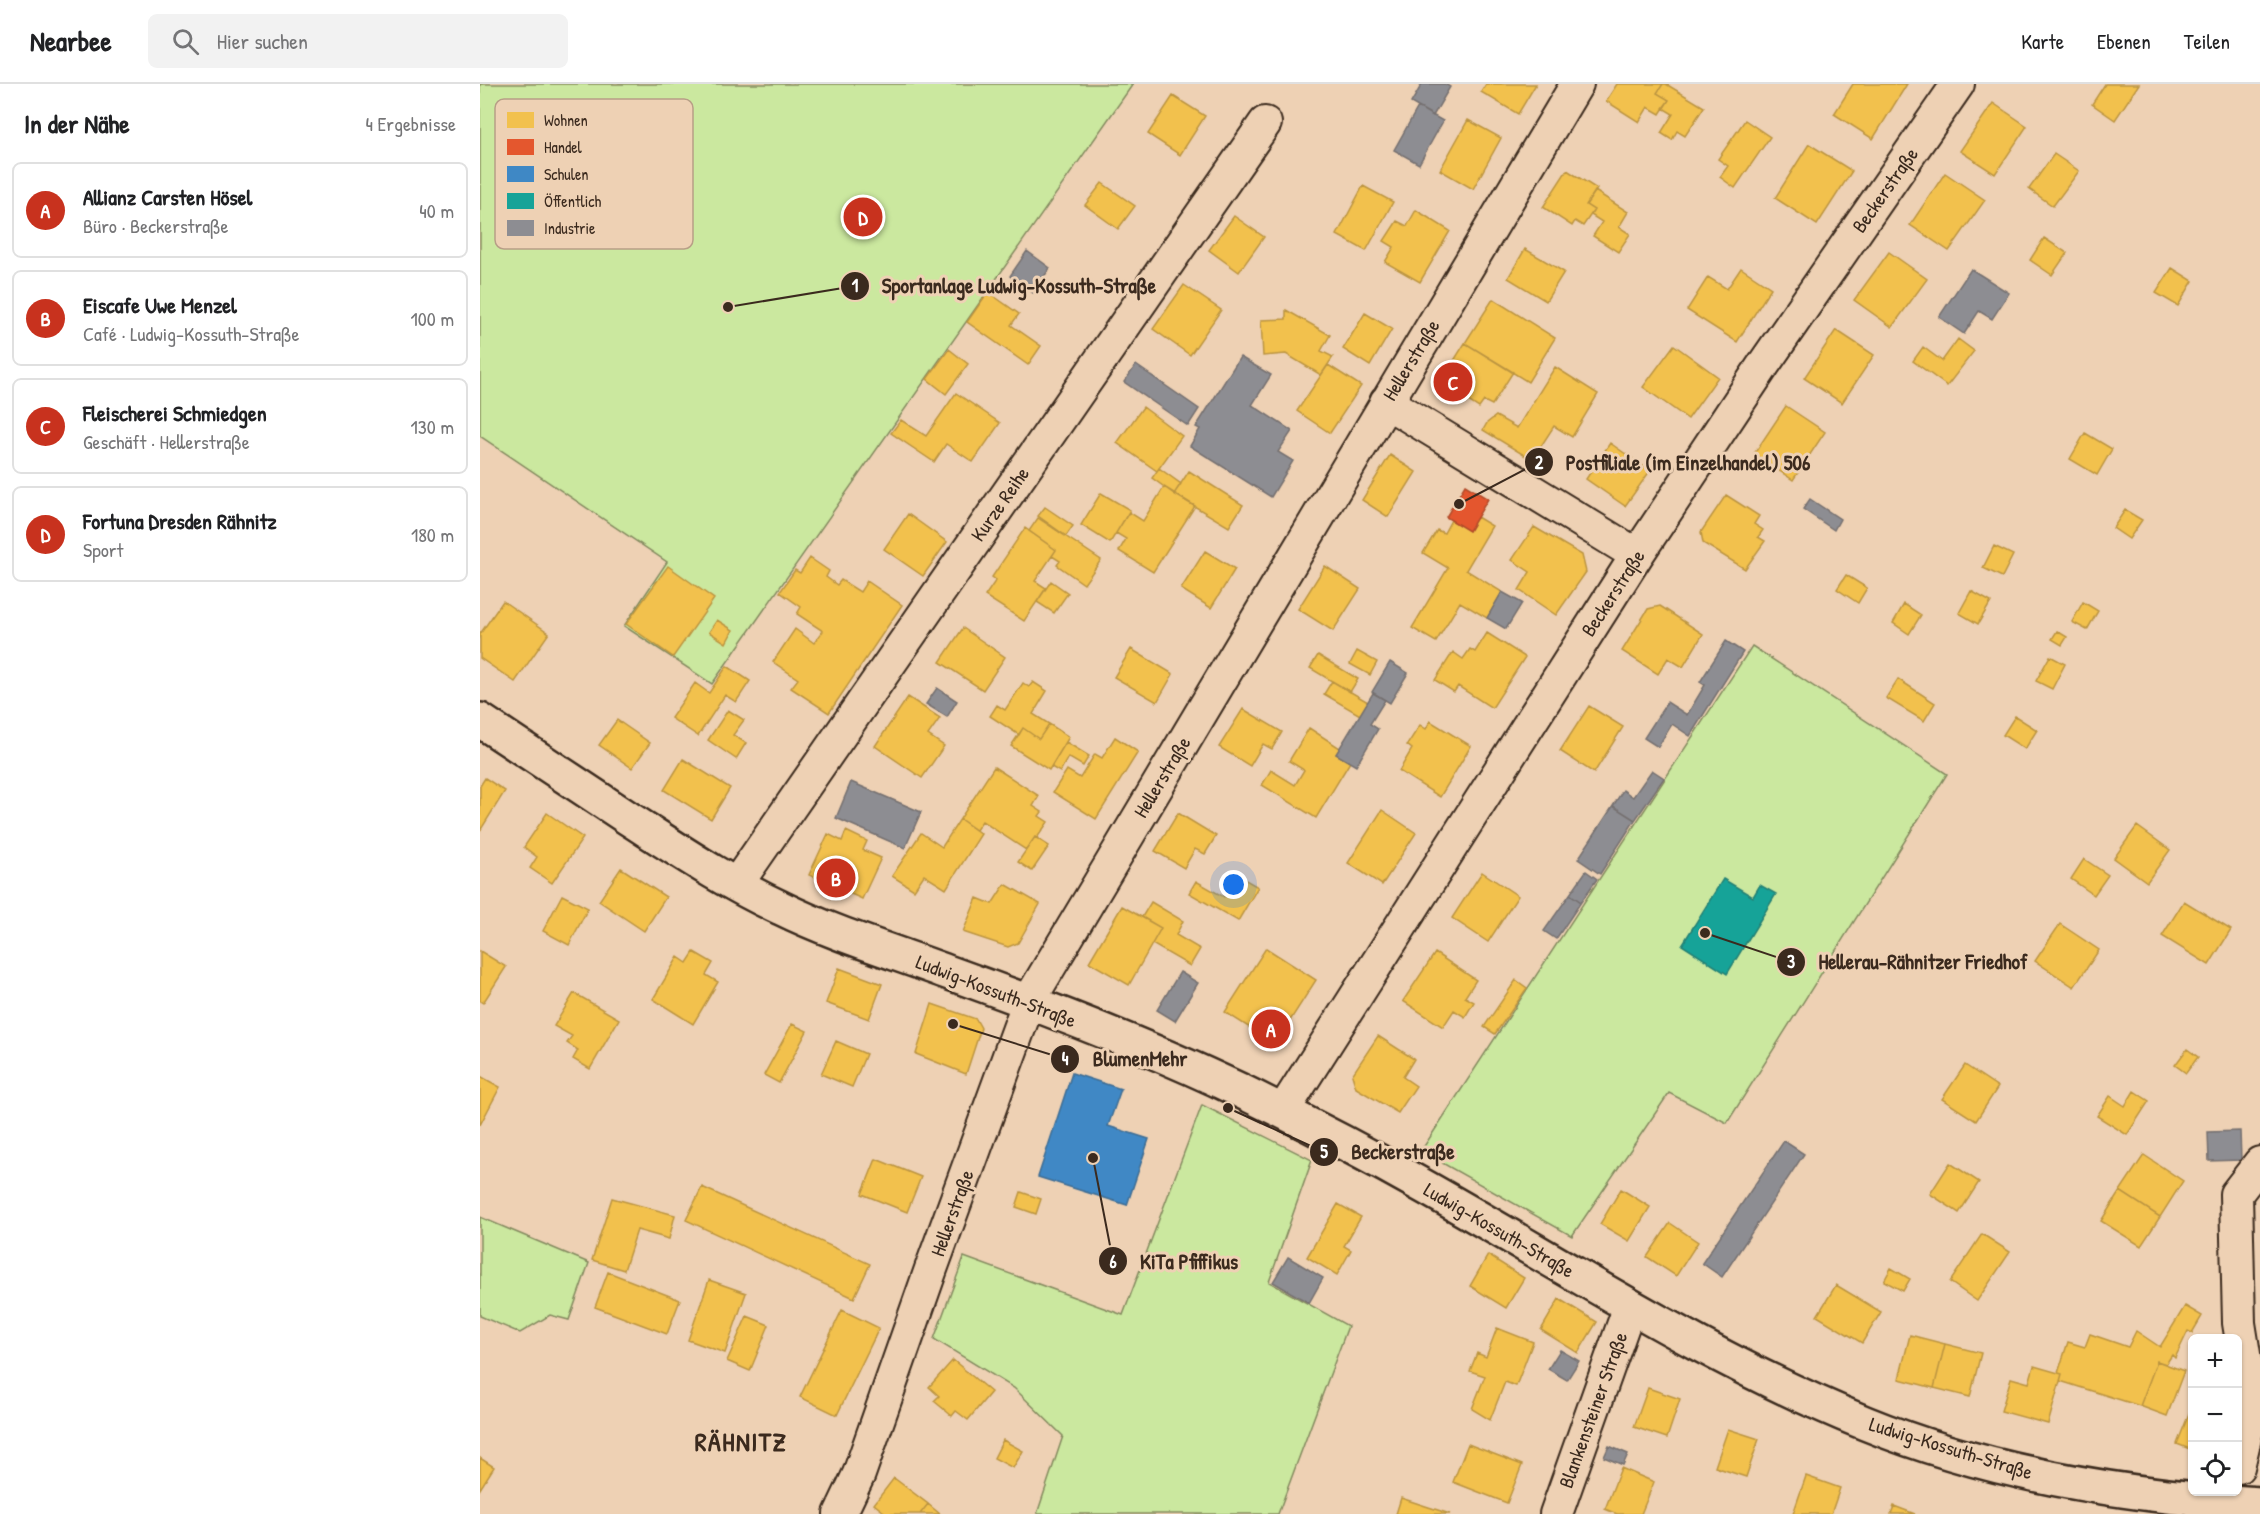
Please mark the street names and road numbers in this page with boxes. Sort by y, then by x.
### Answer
street label: Beckerstraße [1845,142,1924,238]
street label: Hellerstraße [1376,314,1445,405]
street label: Kurze Reihe [964,461,1035,546]
street label: Beckerstraße [1574,544,1651,641]
street label: Hellerstraße [1127,731,1196,822]
street label: Ludwig-Kossuth-Straße [912,948,1080,1033]
street label: Hellerstraße [923,1166,980,1260]
street label: Ludwig-Kossuth-Straße [1419,1176,1579,1284]
street label: Blankensteiner Straße [1552,1328,1633,1492]
street label: Ludwig-Kossuth-Straße [1866,1410,2036,1485]

